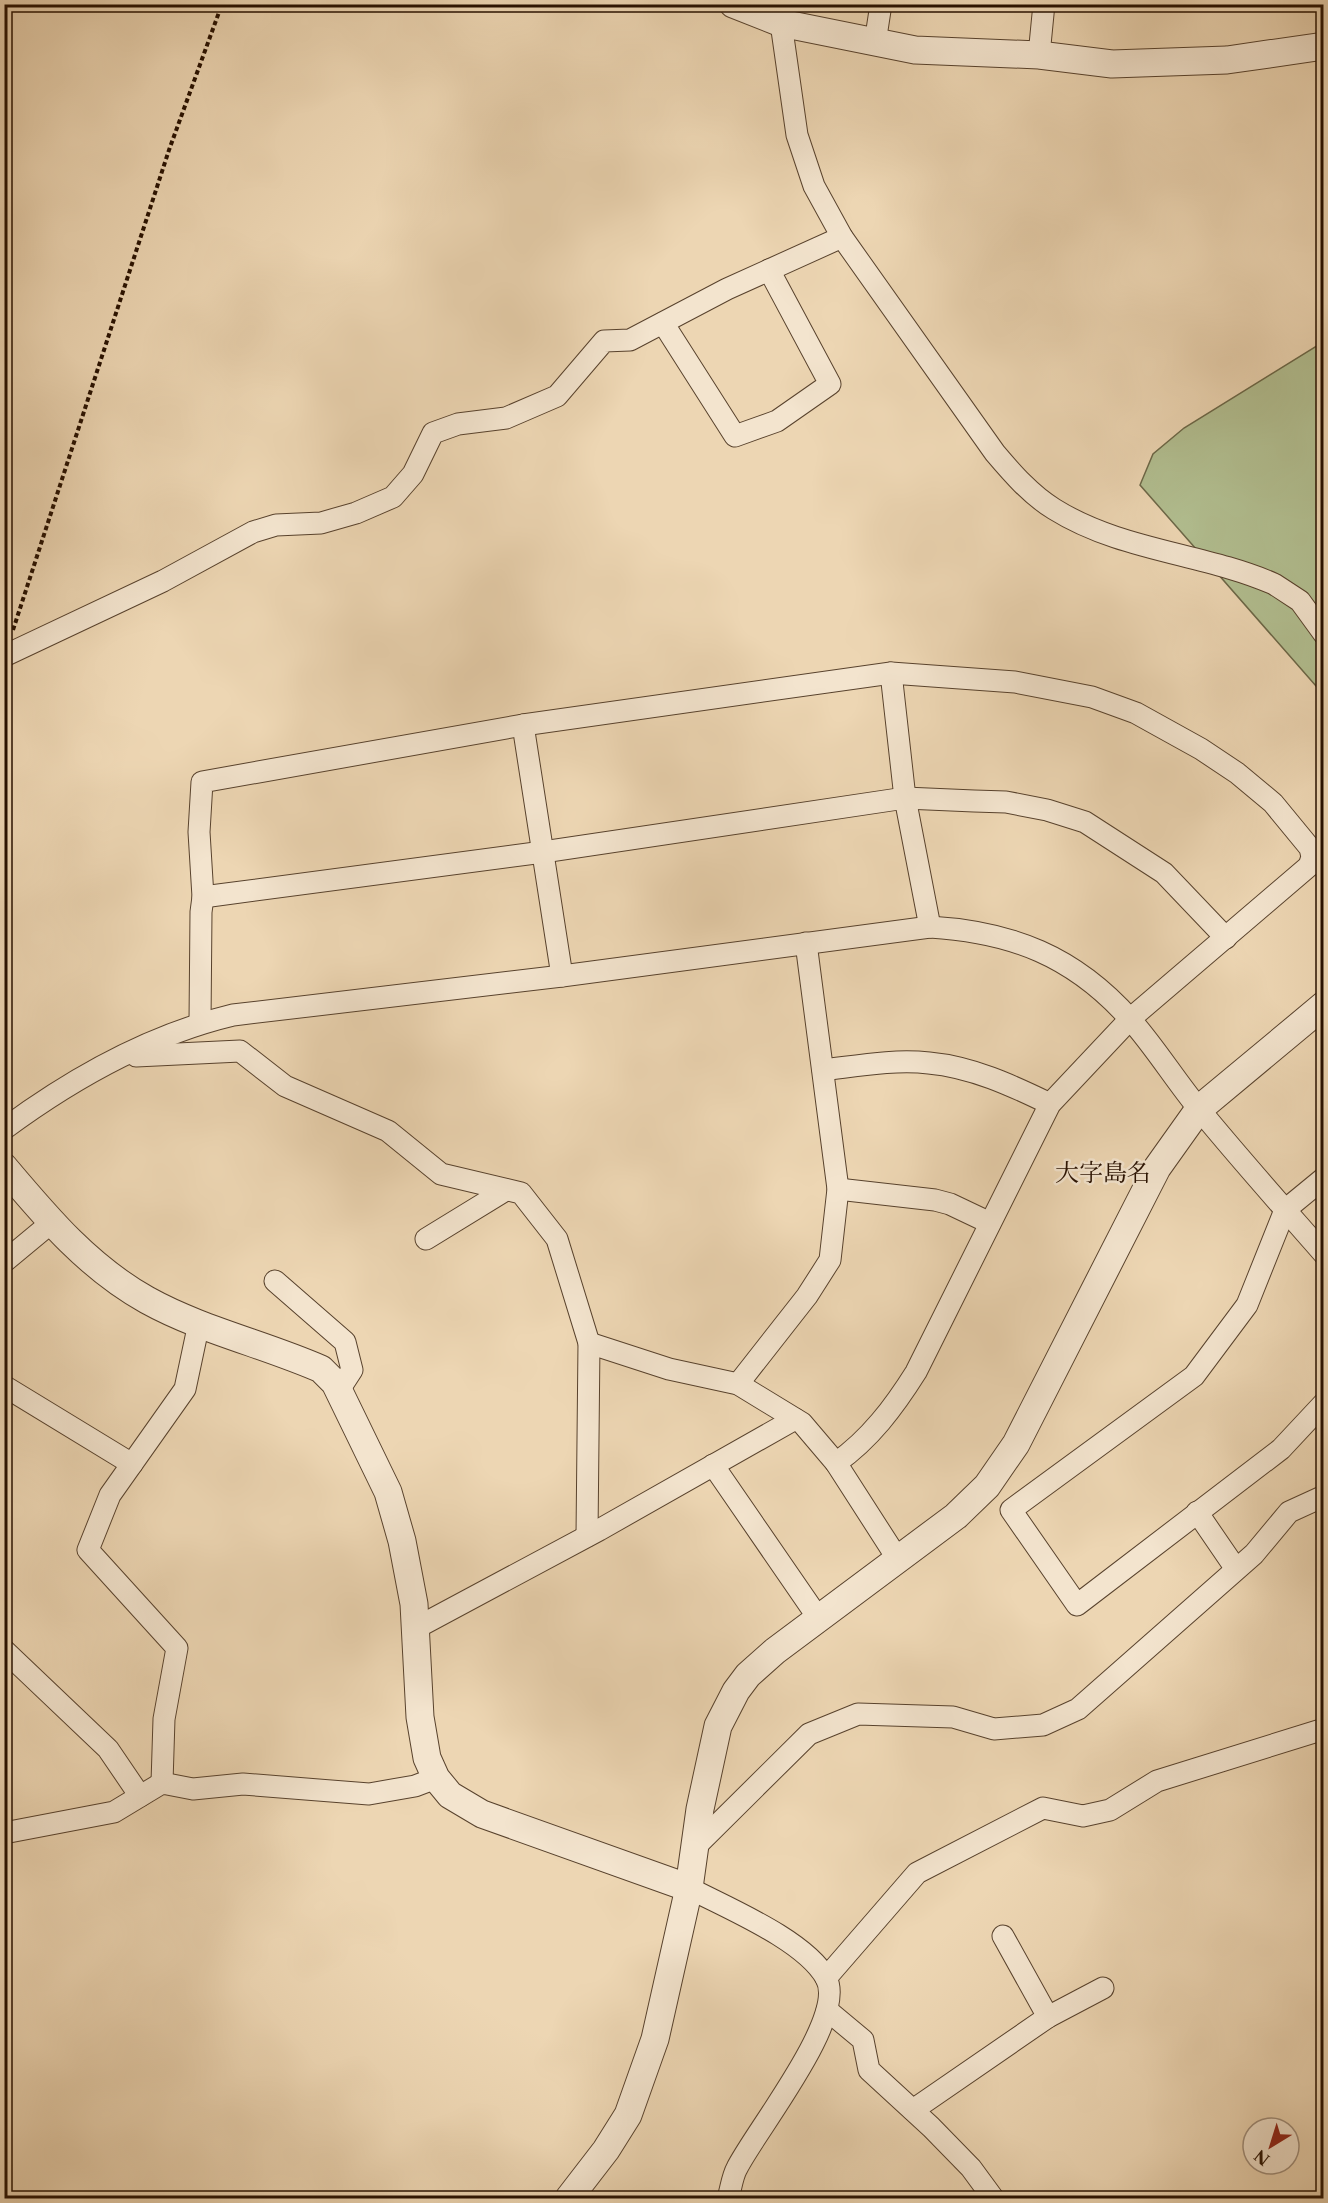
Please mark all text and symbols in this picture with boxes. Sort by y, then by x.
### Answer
district label: 大字島名 [1055,1158,1151,1187]
north arrow [1241,2116,1301,2176]
text: N [1250,2146,1273,2170]

